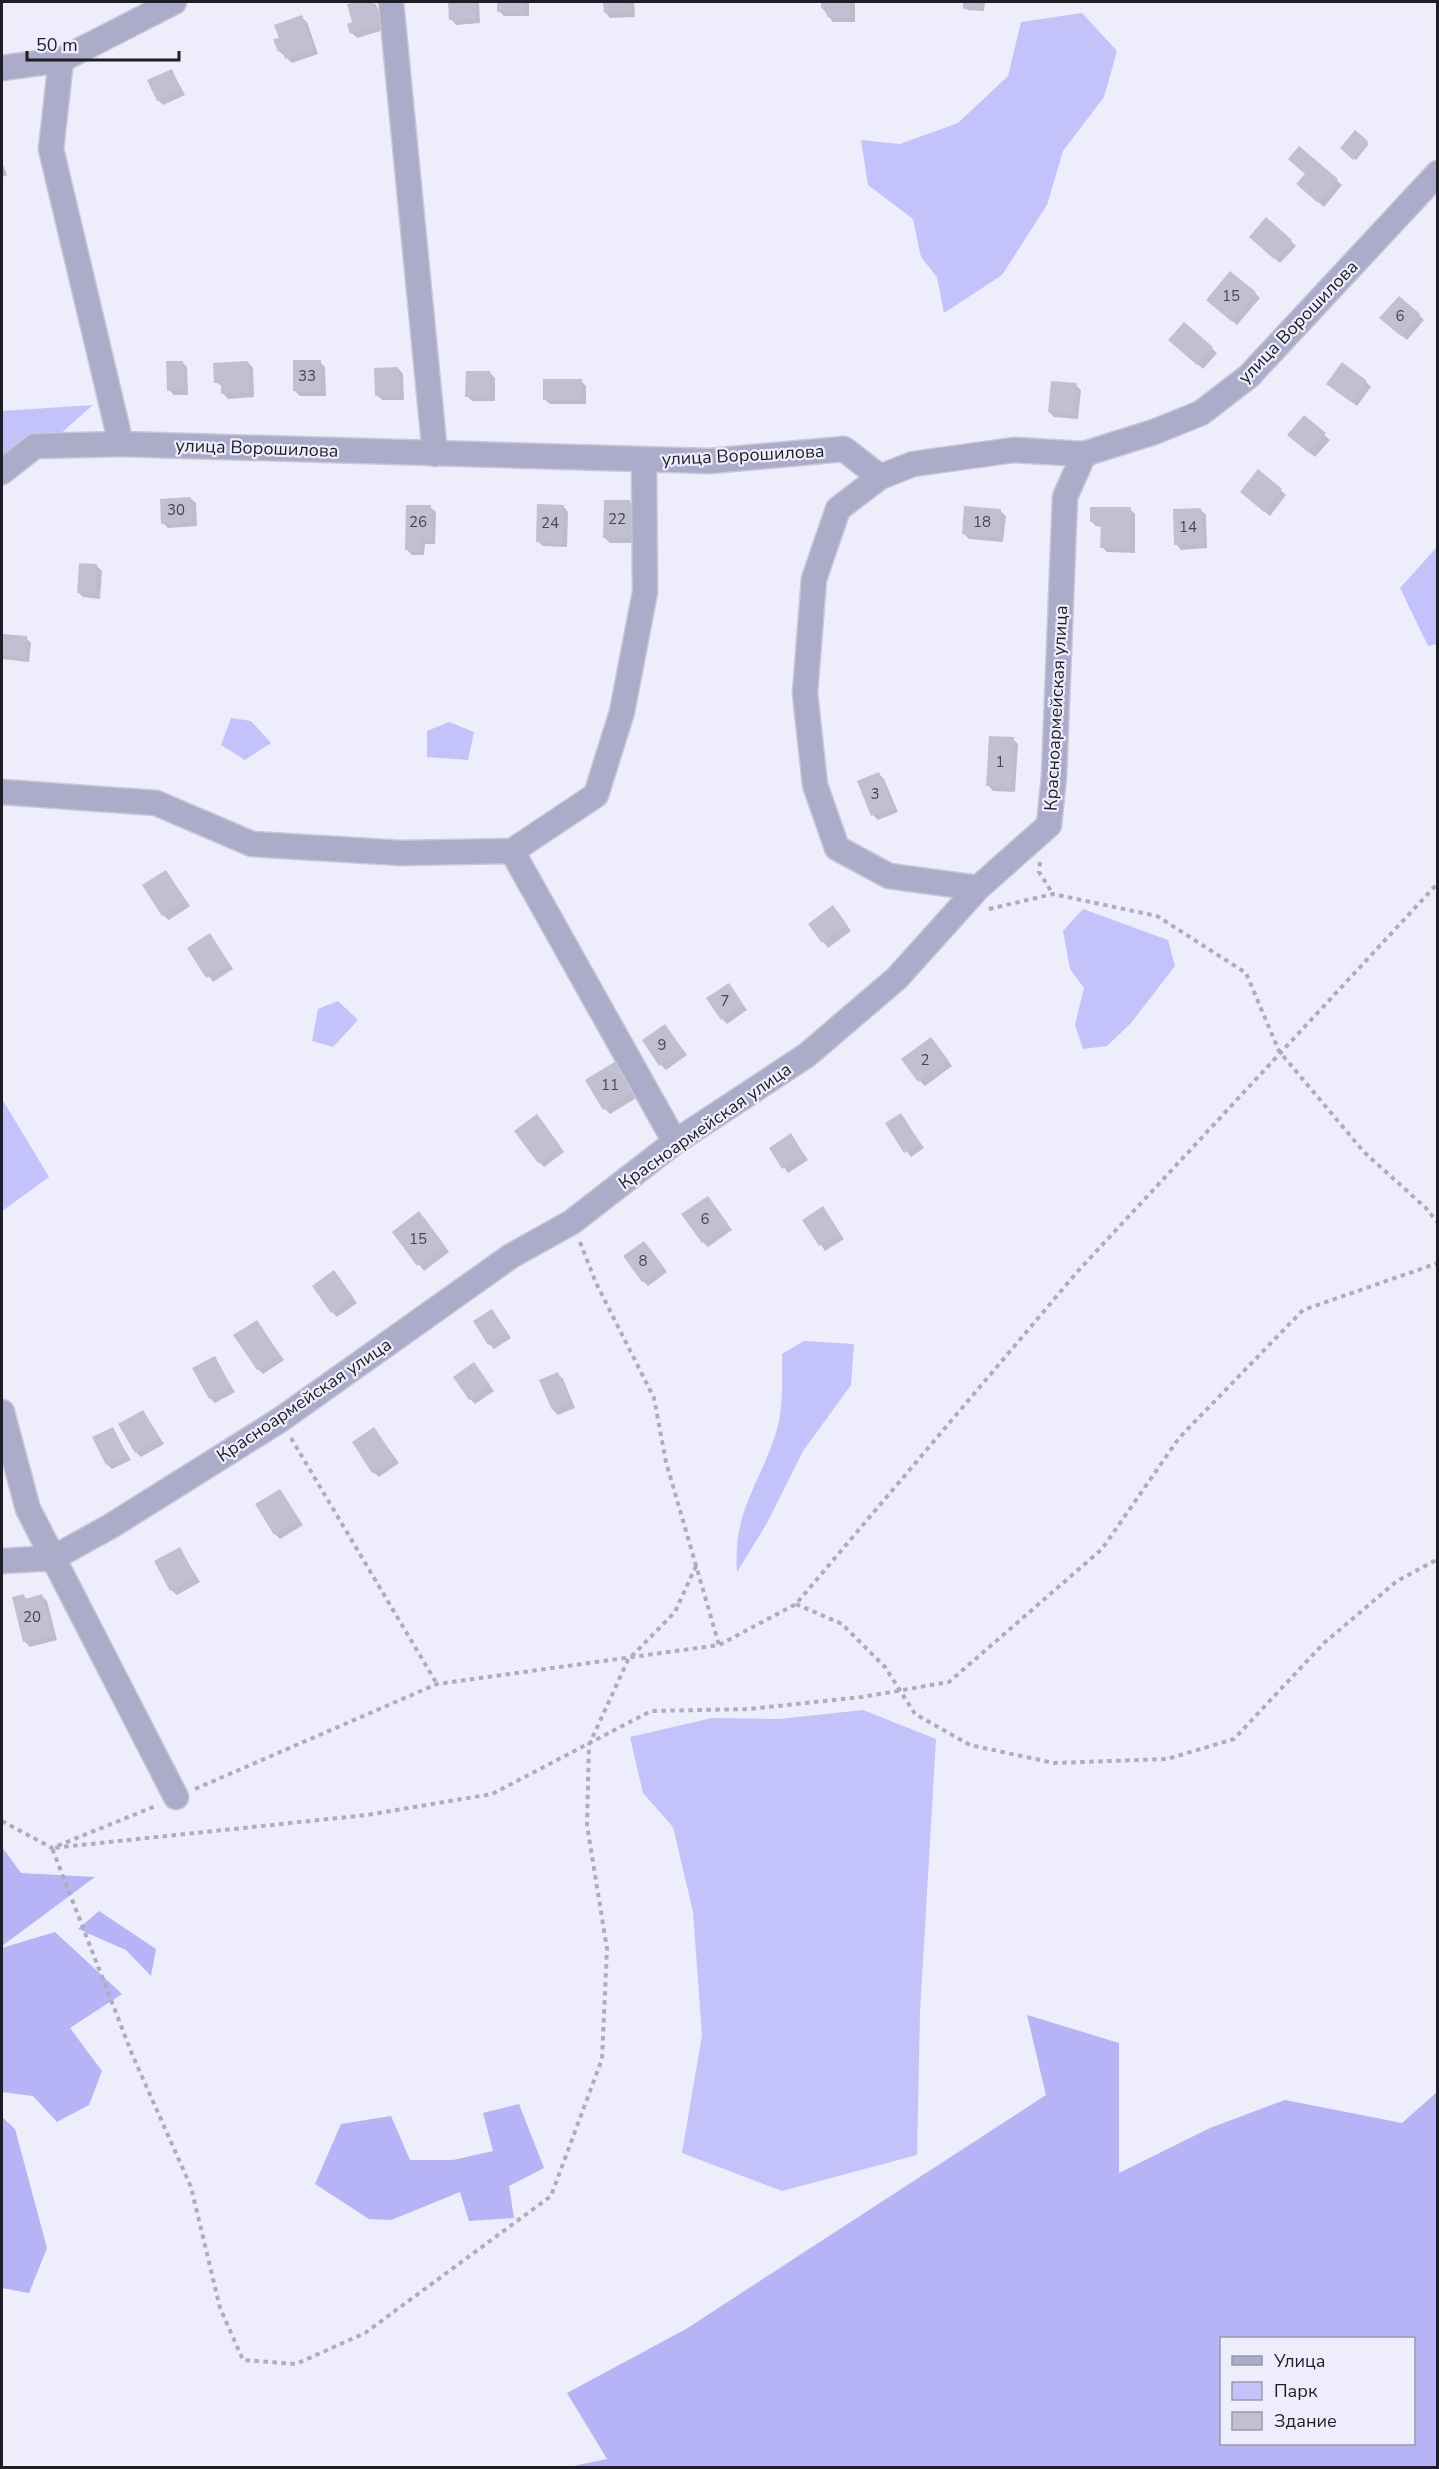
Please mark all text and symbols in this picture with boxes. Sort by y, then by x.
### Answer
scale bar [27,24,178,62]
text: 50 m [36,33,78,57]
street label: улица Ворошилова [1233,255,1363,389]
house number: 15 [1222,286,1240,306]
house number: 6 [1395,306,1405,326]
house number: 33 [298,366,316,386]
street label: улица Ворошилова [175,433,339,463]
street label: улица Ворошилова [661,439,825,471]
house number: 30 [167,500,185,520]
house number: 22 [608,509,626,529]
house number: 26 [409,512,427,532]
house number: 18 [973,512,991,532]
house number: 24 [541,513,559,533]
house number: 14 [1179,517,1197,537]
street label: Красноармейская улица [1039,605,1073,811]
house number: 1 [995,752,1005,772]
house number: 3 [870,784,880,804]
house number: 7 [720,991,730,1011]
house number: 9 [657,1035,667,1055]
house number: 2 [920,1050,930,1070]
street label: Красноармейская улица [614,1057,796,1195]
house number: 11 [601,1075,619,1095]
house number: 6 [700,1209,710,1229]
house number: 15 [409,1229,427,1249]
house number: 8 [638,1251,648,1271]
street label: Красноармейская улица [212,1332,396,1468]
house number: 20 [23,1607,41,1627]
legend [1220,2337,1415,2445]
text: Улица [1273,2349,1325,2373]
text: Парк [1274,2379,1318,2403]
text: Здание [1274,2409,1337,2433]

